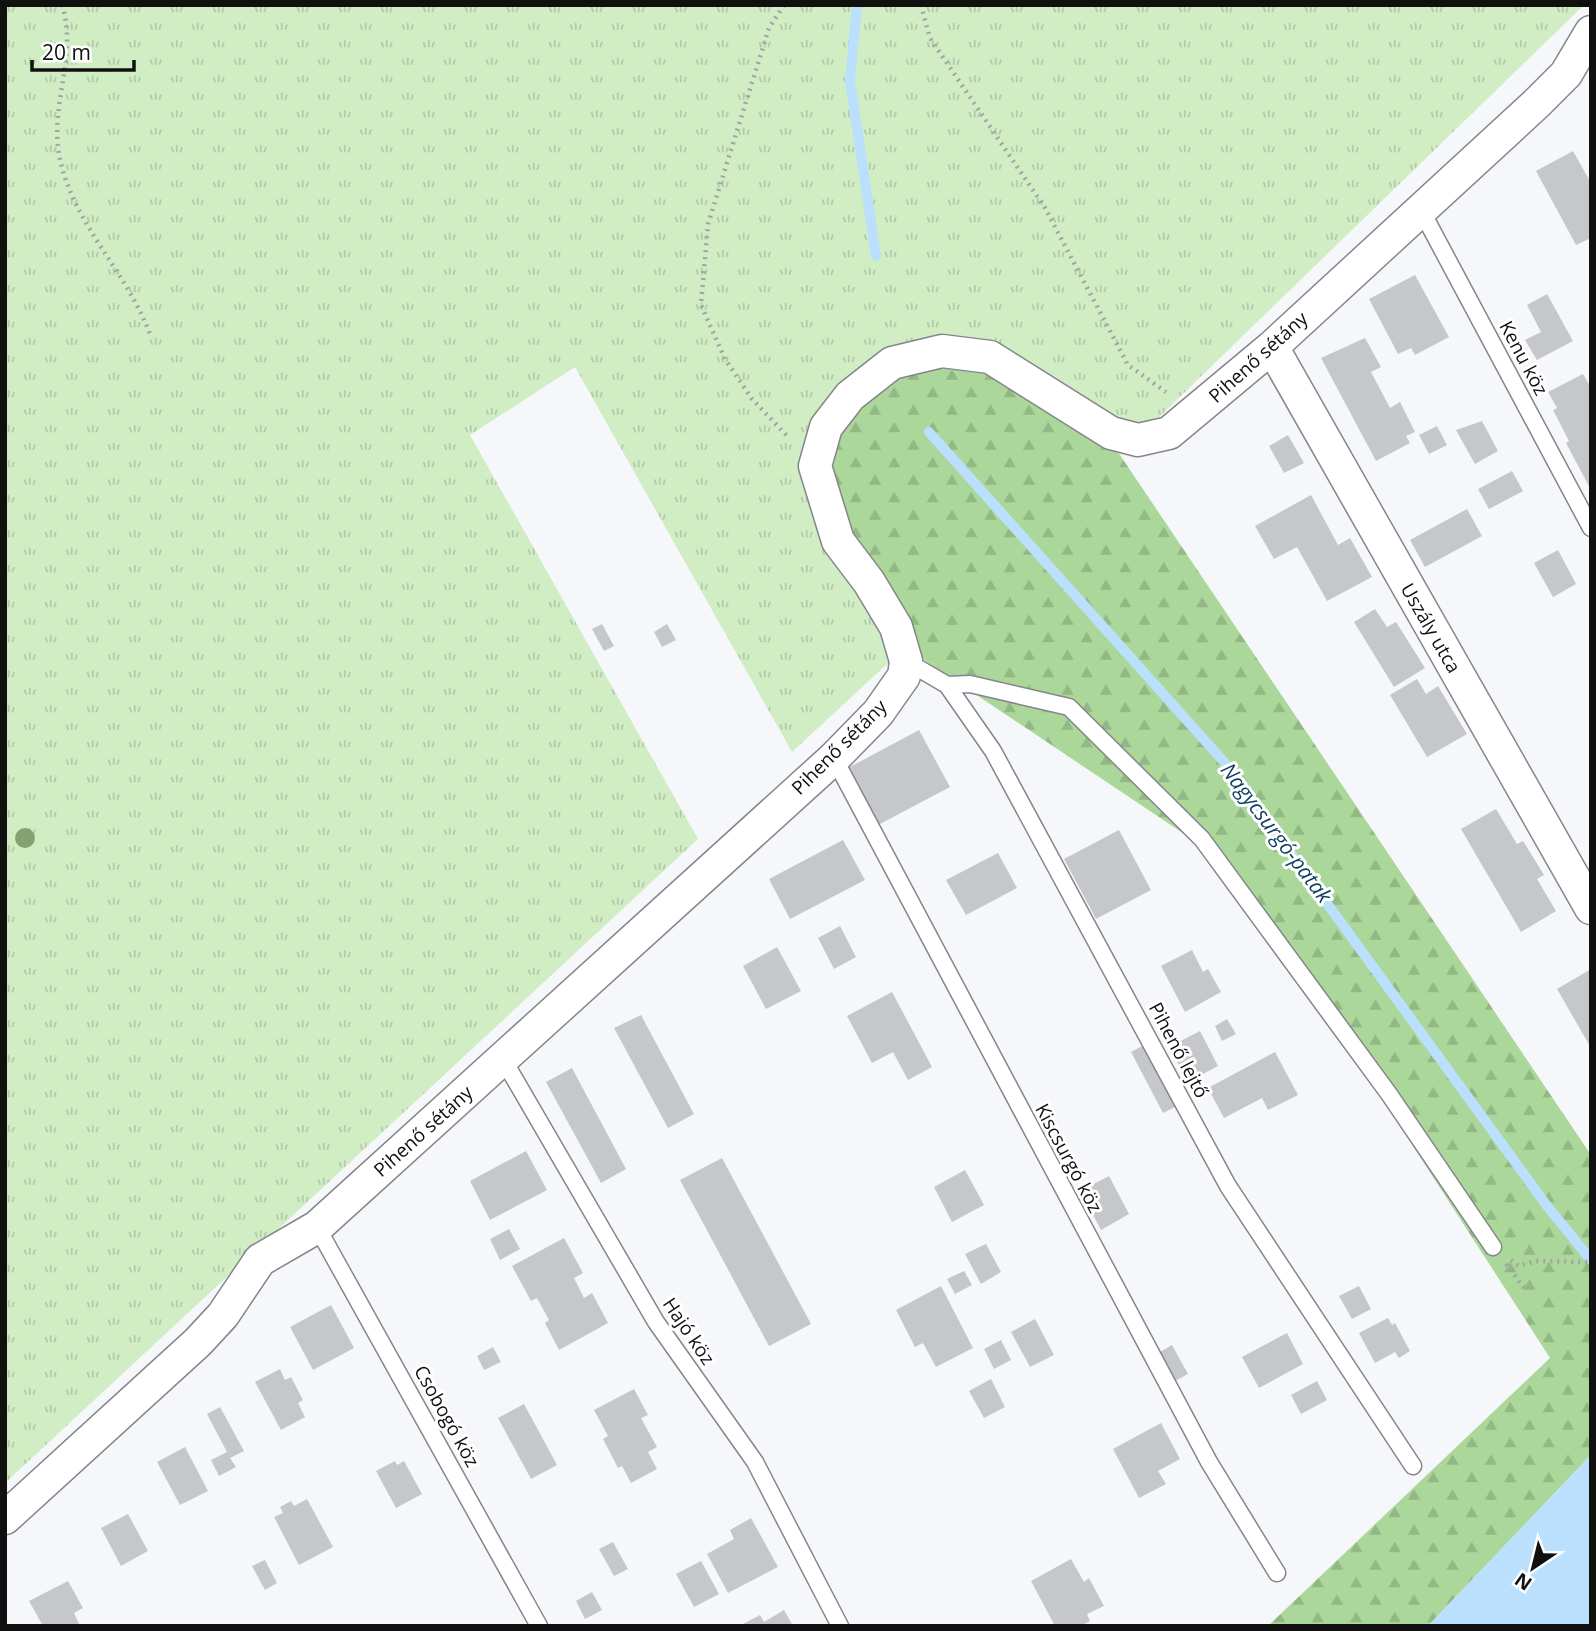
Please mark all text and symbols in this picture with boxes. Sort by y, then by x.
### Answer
scale bar [32,28,133,72]
text: 20 m [42,38,91,66]
street label: Pihenő sétány [1203,305,1313,408]
street label: Kenu köz [1494,316,1555,400]
street label: Uszály utca [1395,578,1467,678]
street label: Pihenő sétány [786,693,893,800]
water label: Nagycsurgó-patak [1215,757,1339,909]
street label: Pihenő lejtő [1143,998,1215,1102]
street label: Pihenő sétány [368,1079,478,1182]
street label: Kiscsurgó köz [1029,1099,1109,1217]
street label: Hajó köz [657,1292,721,1370]
street label: Csobogó köz [408,1360,486,1472]
north arrow [1498,1533,1568,1603]
text: N [1509,1567,1537,1597]

